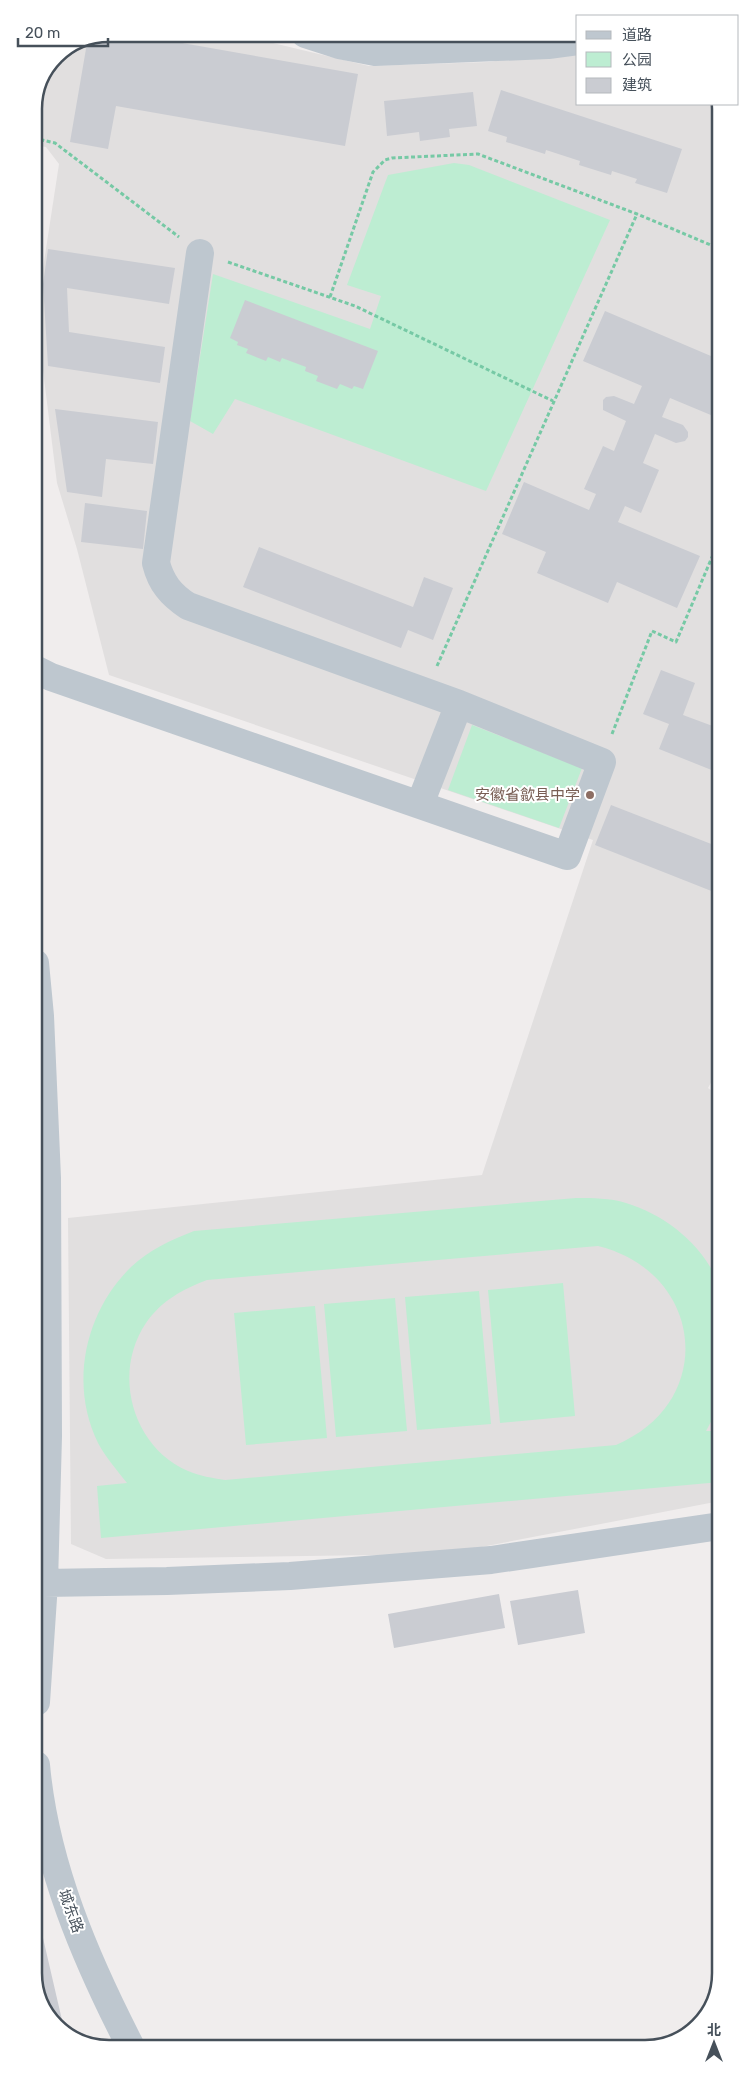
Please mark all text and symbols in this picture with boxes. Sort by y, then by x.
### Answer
scale bar [18,15,108,47]
legend [576,15,739,105]
text: 20 m [25,24,60,42]
text: 道路 [622,26,652,44]
text: 公园 [622,51,652,69]
text: 建筑 [622,76,652,94]
place label: 安徽省歙县中学 [475,786,580,804]
marker: 安徽省歙县中学 [584,789,596,801]
street label: 城东路 [55,1887,87,1935]
north arrow [689,2018,739,2068]
text: 北 [707,2022,721,2039]

